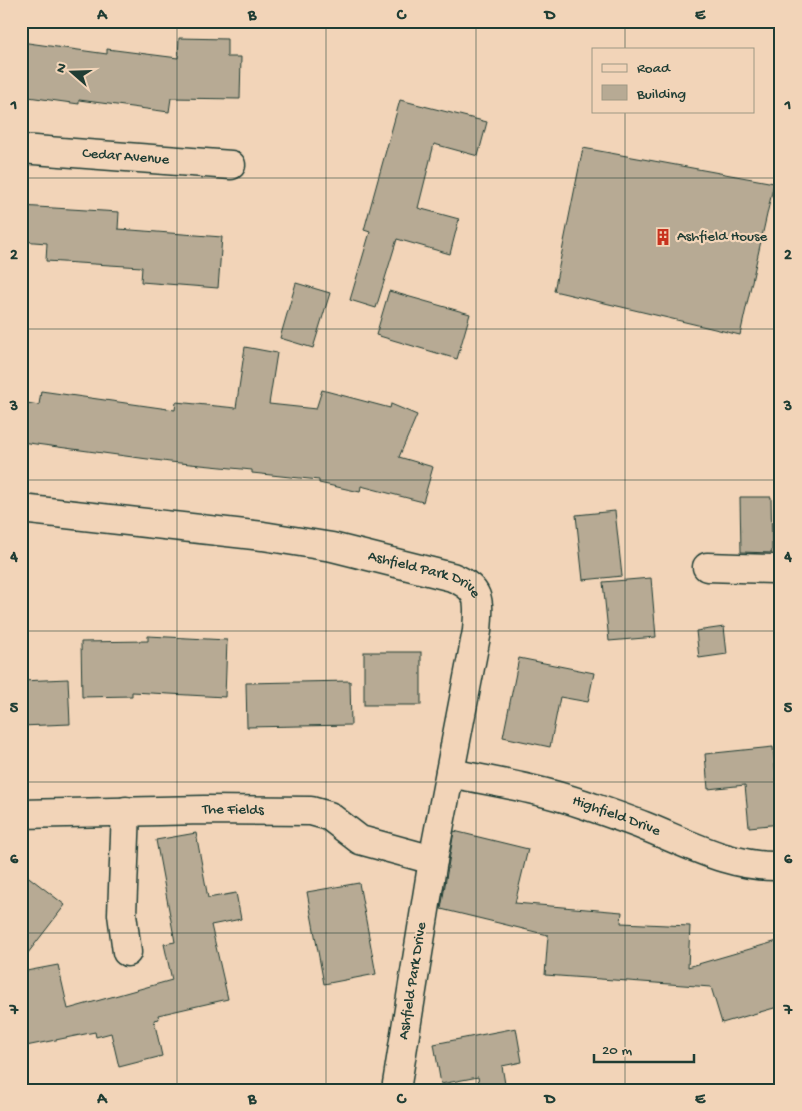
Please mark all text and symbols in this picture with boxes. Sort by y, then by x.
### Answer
text: A [96,7,108,26]
text: B [247,7,257,26]
text: C [396,7,407,26]
text: D [543,7,556,26]
text: E [695,7,706,26]
north arrow [48,48,98,98]
legend [592,48,754,112]
text: Road [637,60,671,78]
text: N [53,61,72,76]
text: Building [636,86,686,104]
text: 1 [10,97,17,116]
text: 1 [784,97,791,116]
street label: Cedar Avenue [82,145,170,169]
building icon: Ashfield House [653,227,673,247]
place label: Ashfield House [677,228,768,246]
text: 2 [10,247,18,266]
text: 2 [784,247,792,266]
text: 3 [9,398,18,417]
text: 3 [783,398,792,417]
street label: Ashfield Park Drive [366,547,484,601]
text: 4 [9,549,18,568]
text: 4 [783,549,792,568]
text: 5 [10,700,19,719]
text: 5 [784,700,793,719]
street label: Highfield Drive [570,792,663,841]
street label: The Fields [201,801,264,820]
text: 6 [10,851,19,870]
text: 6 [784,851,793,870]
street label: Ashfield Park Drive [395,921,431,1041]
text: 7 [9,1002,19,1021]
text: 7 [783,1002,793,1021]
scale bar [594,1031,694,1063]
text: 20 m [602,1042,632,1060]
text: A [96,1091,108,1110]
text: B [247,1091,257,1110]
text: C [396,1091,407,1110]
text: D [543,1091,556,1110]
text: E [695,1091,706,1110]

